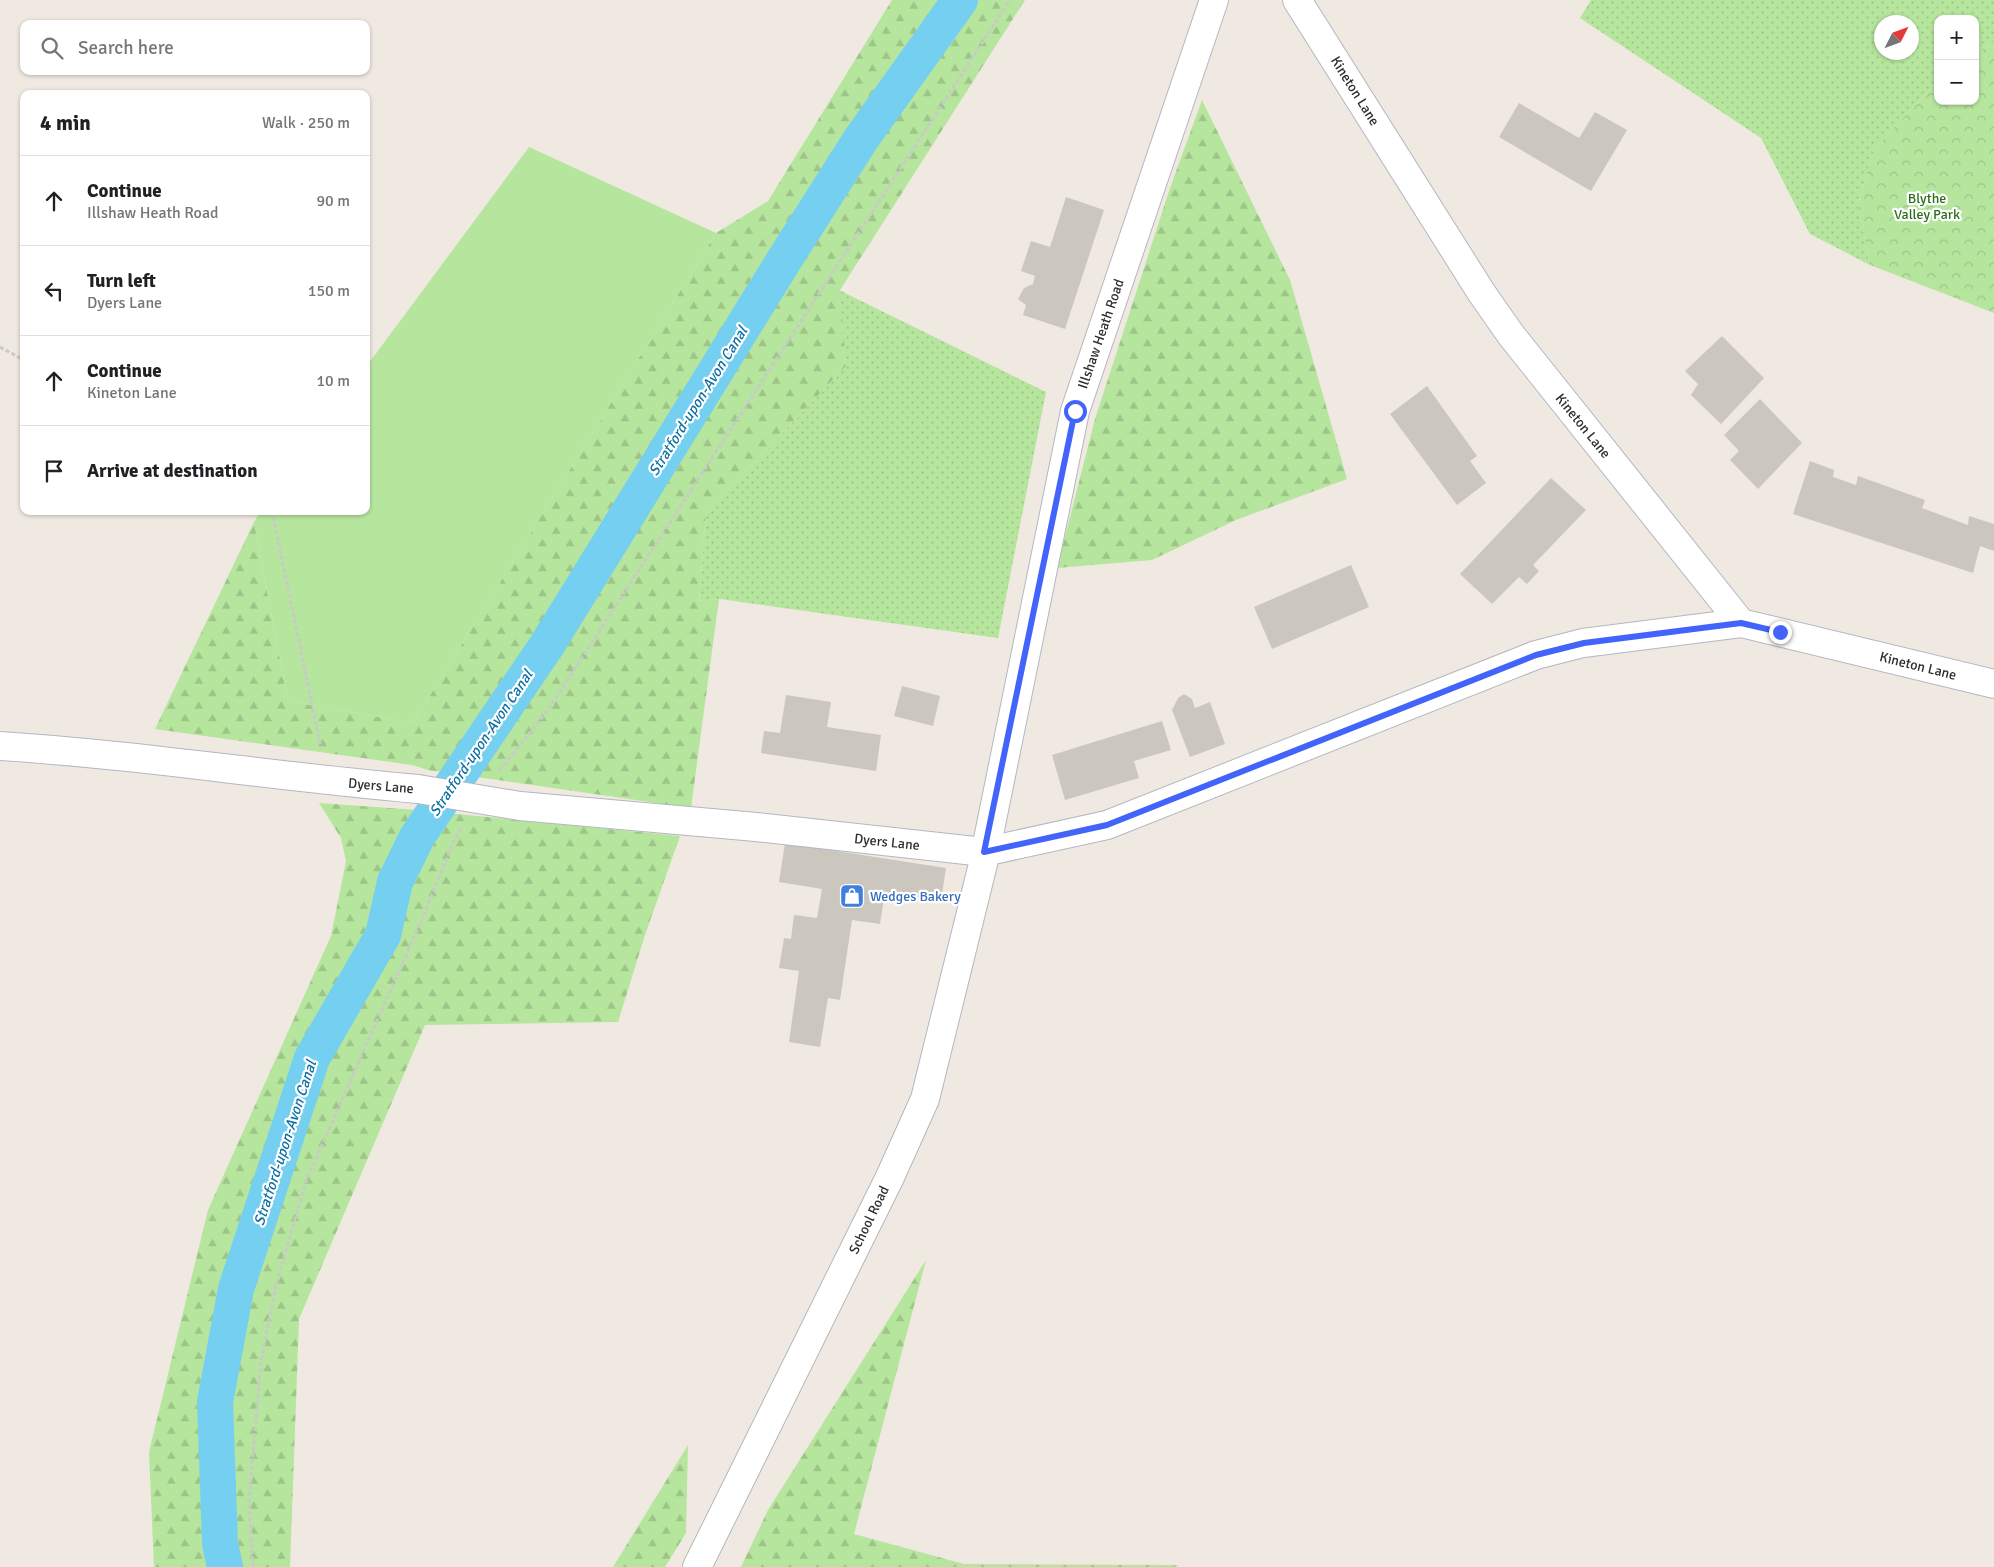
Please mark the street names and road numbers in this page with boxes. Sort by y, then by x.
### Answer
street label: Kineton Lane [1327,53,1383,129]
street label: Illshaw Heath Road [1074,277,1128,391]
street label: Kineton Lane [1552,390,1614,462]
street label: Kineton Lane [1878,648,1958,684]
street label: Dyers Lane [348,775,414,797]
street label: Dyers Lane [853,830,921,854]
street label: School Road [845,1183,893,1257]

